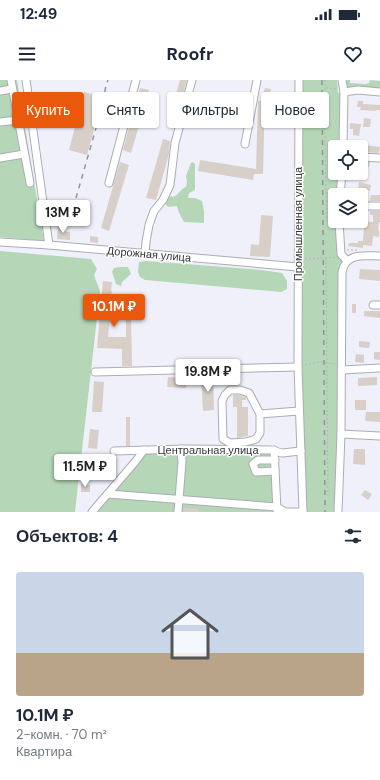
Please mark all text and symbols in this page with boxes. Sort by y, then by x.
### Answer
text: 12:49 [20,4,57,24]
text: Roofr [167,42,213,66]
icon: menu [16,43,38,65]
icon: heart [342,43,364,65]
chip: Купить [12,92,84,128]
chip: Снять [92,92,159,128]
chip: Фильтры [167,92,253,128]
chip: Новое [261,92,329,128]
map controls [328,140,368,228]
button: locate [328,140,368,180]
street label: Промышленная улица [291,166,305,281]
button: layers [328,188,368,228]
pin: 13M ₽ [35,200,91,234]
text: 13M ₽ [45,204,81,221]
street label: Дорожная улица [106,243,193,265]
pin: 10.1M ₽ [77,294,151,328]
text: 10.1M ₽ [92,298,136,315]
pin: 19.8M ₽ [171,359,245,393]
text: 19.8M ₽ [184,363,232,380]
street label: Центральная улица [157,443,259,457]
pin: 11.5M ₽ [48,454,122,488]
text: 11.5M ₽ [63,458,107,475]
text: Объектов: 4 [16,525,118,547]
icon: filters [342,525,364,547]
icon: home [154,598,226,670]
text: 10.1M ₽ [16,704,74,726]
text: 2-комн. · 70 m² [16,726,107,743]
text: Квартира [16,743,72,760]

